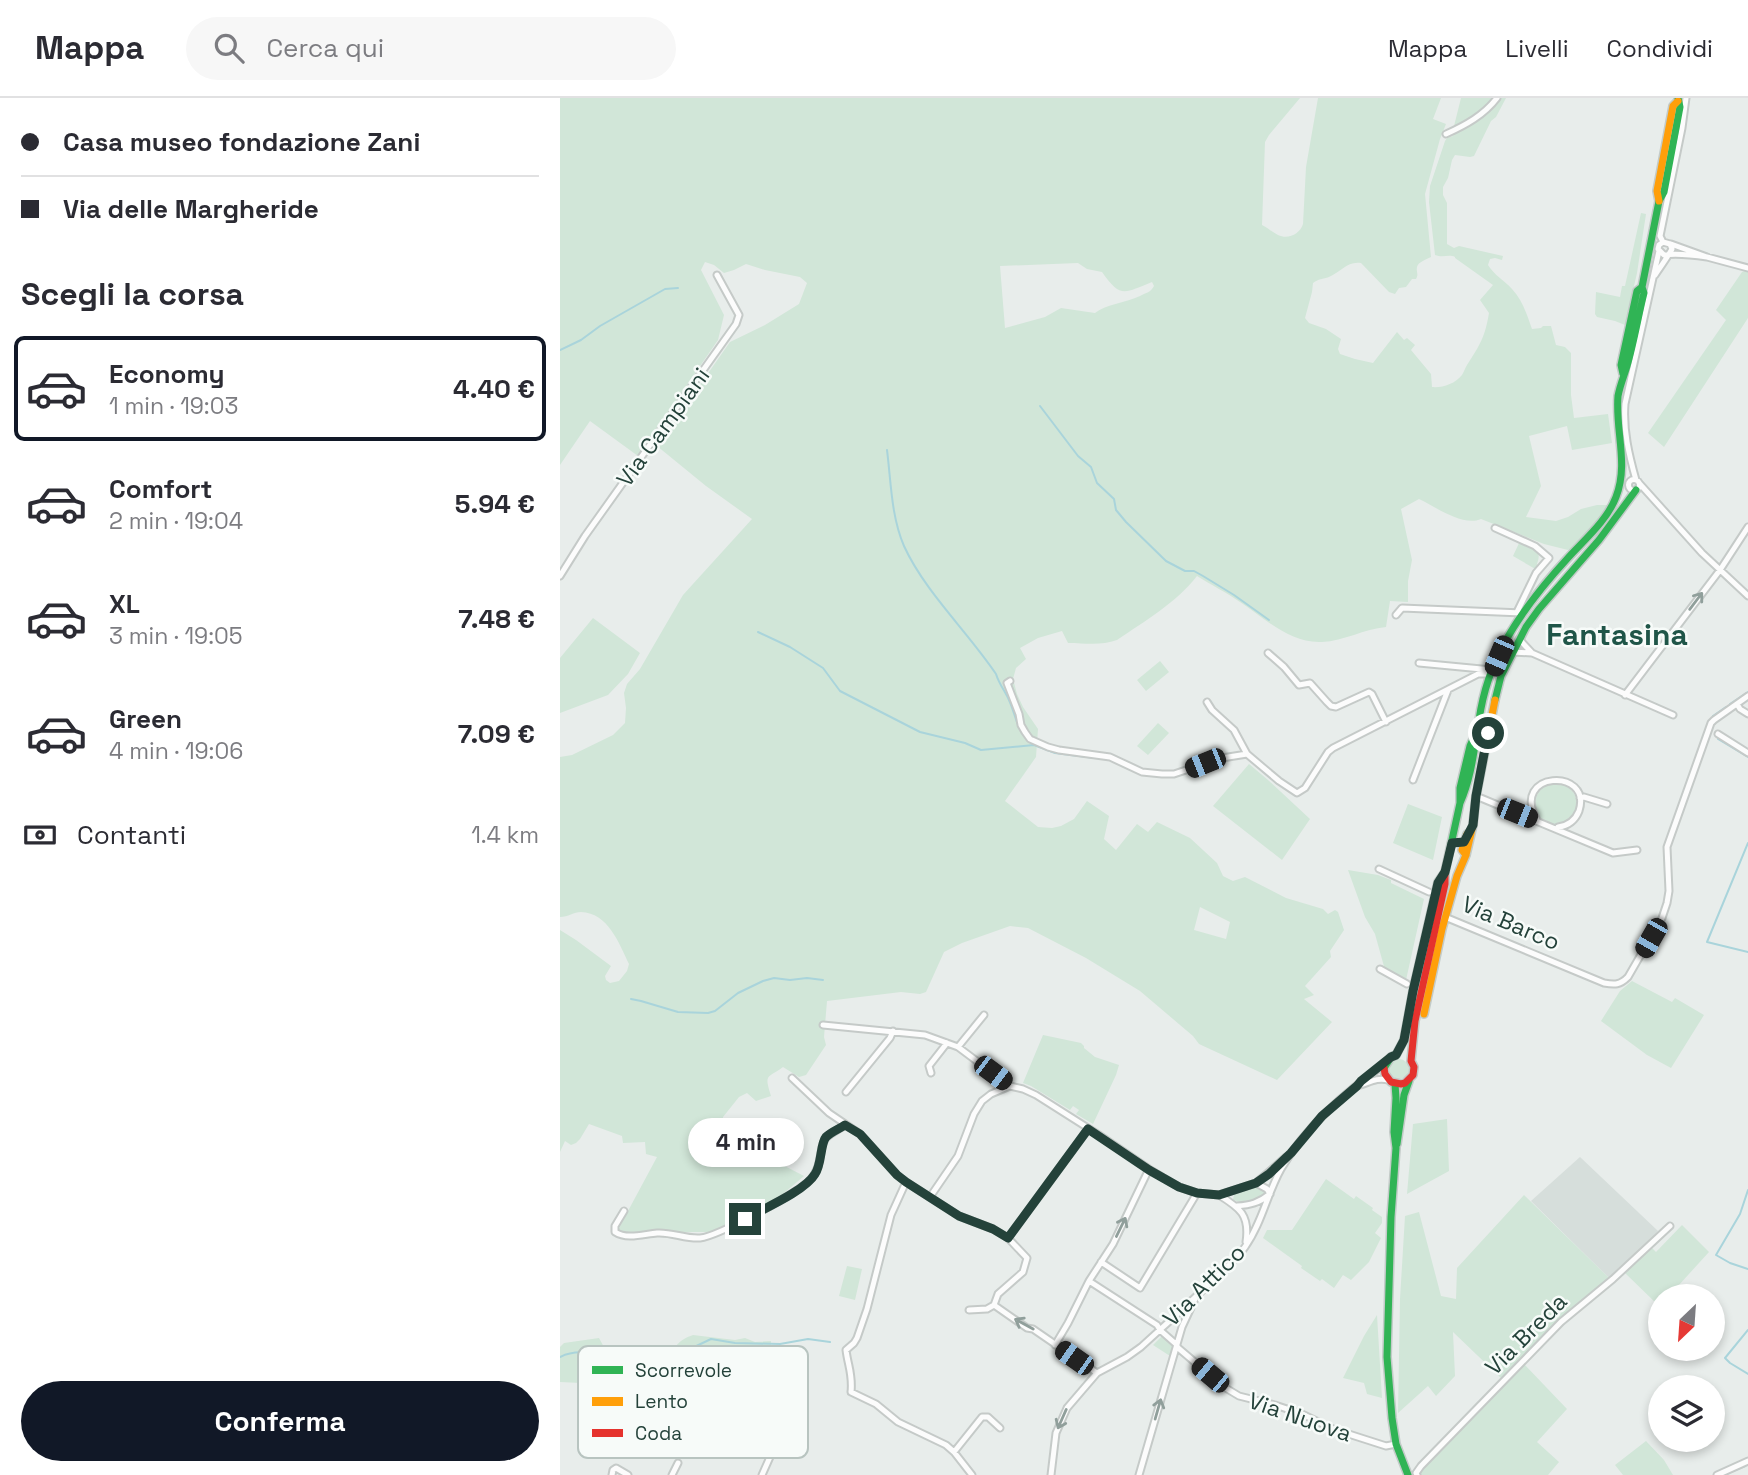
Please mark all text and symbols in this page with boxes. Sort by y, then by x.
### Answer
search box [186,17,676,80]
text: Mappa [35,27,144,69]
icon: search [210,29,248,67]
text: Cerca qui [266,31,384,65]
text: Mappa [1388,33,1467,64]
text: Livelli [1505,33,1569,64]
text: Condividi [1607,33,1713,64]
text: Casa museo fondazione Zani [63,125,420,159]
text: Via delle Margheride [63,192,319,226]
text: Scegli la corsa [21,274,244,314]
icon: car [25,357,88,420]
text: Economy [109,357,225,391]
street label: Via Campiani [610,361,716,493]
text: 4.40 € [453,372,535,406]
text: 1 min · 19:03 [109,391,238,421]
icon: car [25,472,88,535]
text: Comfort [109,472,212,506]
text: 5.94 € [455,487,535,521]
text: 2 min · 19:04 [109,506,243,536]
icon: car [25,587,88,650]
text: XL [109,587,140,621]
one-way arrow [1688,592,1703,611]
text: 7.48 € [458,602,535,636]
district label: Fantasina [1546,615,1688,654]
text: 3 min · 19:05 [109,621,242,651]
car [1482,633,1517,679]
icon: car [25,702,88,765]
text: Green [109,702,182,736]
text: 7.09 € [458,717,535,751]
route start [1472,717,1504,749]
text: 4 min · 19:06 [109,736,243,766]
car [1182,745,1229,781]
car [1494,795,1541,831]
icon: cash [21,816,59,854]
text: Contanti [77,818,186,852]
text: 1.4 km [471,820,539,850]
street label: Via Barco [1457,889,1565,957]
car [1632,915,1671,961]
car [970,1052,1017,1094]
callout: 4 min [687,1118,803,1166]
text: 4 min [716,1127,776,1157]
route end [729,1203,761,1235]
one-way arrow [1115,1217,1129,1238]
street label: Via Attico [1156,1237,1252,1333]
north arrow [1648,1284,1726,1362]
map controls [1648,1284,1725,1452]
street label: Via Breda [1479,1287,1573,1381]
one-way arrow [1014,1317,1034,1331]
car [1051,1337,1098,1379]
legend [578,1346,808,1458]
car [1188,1353,1233,1397]
text: Scorrevole [635,1358,732,1383]
button: layers [1648,1375,1725,1452]
button: Conferma [21,1381,539,1461]
street label: Via Nuova [1244,1385,1356,1449]
text: Lento [635,1389,688,1414]
one-way arrow [1152,1399,1165,1421]
one-way arrow [1055,1408,1068,1429]
text: Coda [635,1421,682,1446]

